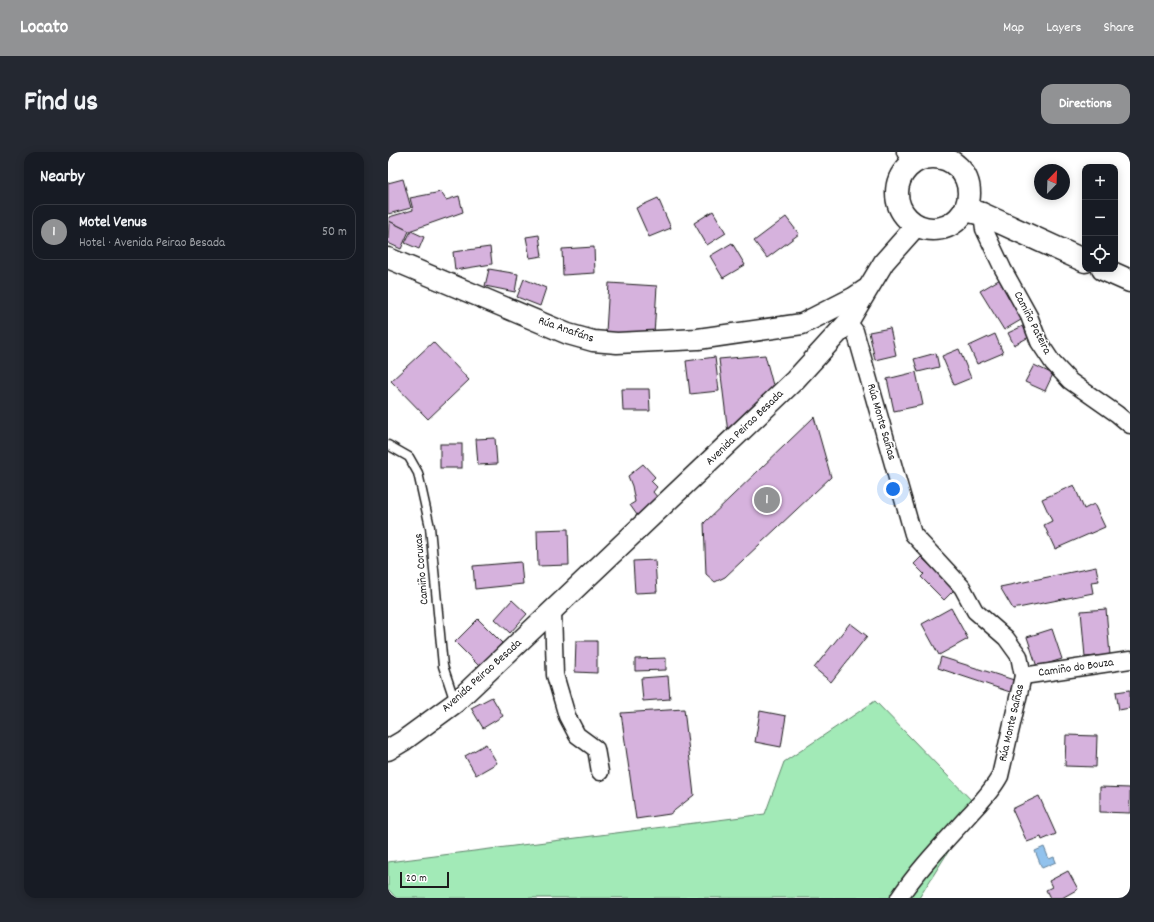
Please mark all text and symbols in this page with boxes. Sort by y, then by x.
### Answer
text: Locato [20,15,68,42]
text: Map [1003,18,1024,38]
text: Layers [1046,18,1081,38]
text: Share [1103,18,1134,38]
text: Find us [24,84,98,124]
button: Directions [1041,84,1130,124]
north arrow [1034,164,1070,200]
map controls [1082,164,1118,272]
button: + [1082,164,1118,200]
text: Nearby [40,166,84,190]
button: − [1082,200,1118,236]
text: Motel Venus [79,212,147,234]
text: 1 [53,223,55,242]
text: 50 m [322,223,347,242]
text: Hotel · Avenida Peirao Besada [79,234,225,253]
button: locate [1082,236,1118,272]
street label: Camiño Pateira [1009,289,1055,358]
street label: Rúa Anafáns [536,313,596,347]
street label: Rúa Monte Saíñas [862,382,900,462]
street label: Avenida Peirao Besada [702,386,788,470]
your location [883,479,903,499]
pin: 1 [754,485,780,515]
street label: Camiño Coruxas [410,533,434,605]
street label: Avenida Peirao Besada [438,635,526,717]
street label: Camiño do Bouza [1037,654,1115,682]
street label: Rúa Monte Saíñas [995,683,1029,763]
scale bar [400,870,449,889]
text: 20 m [406,871,427,887]

